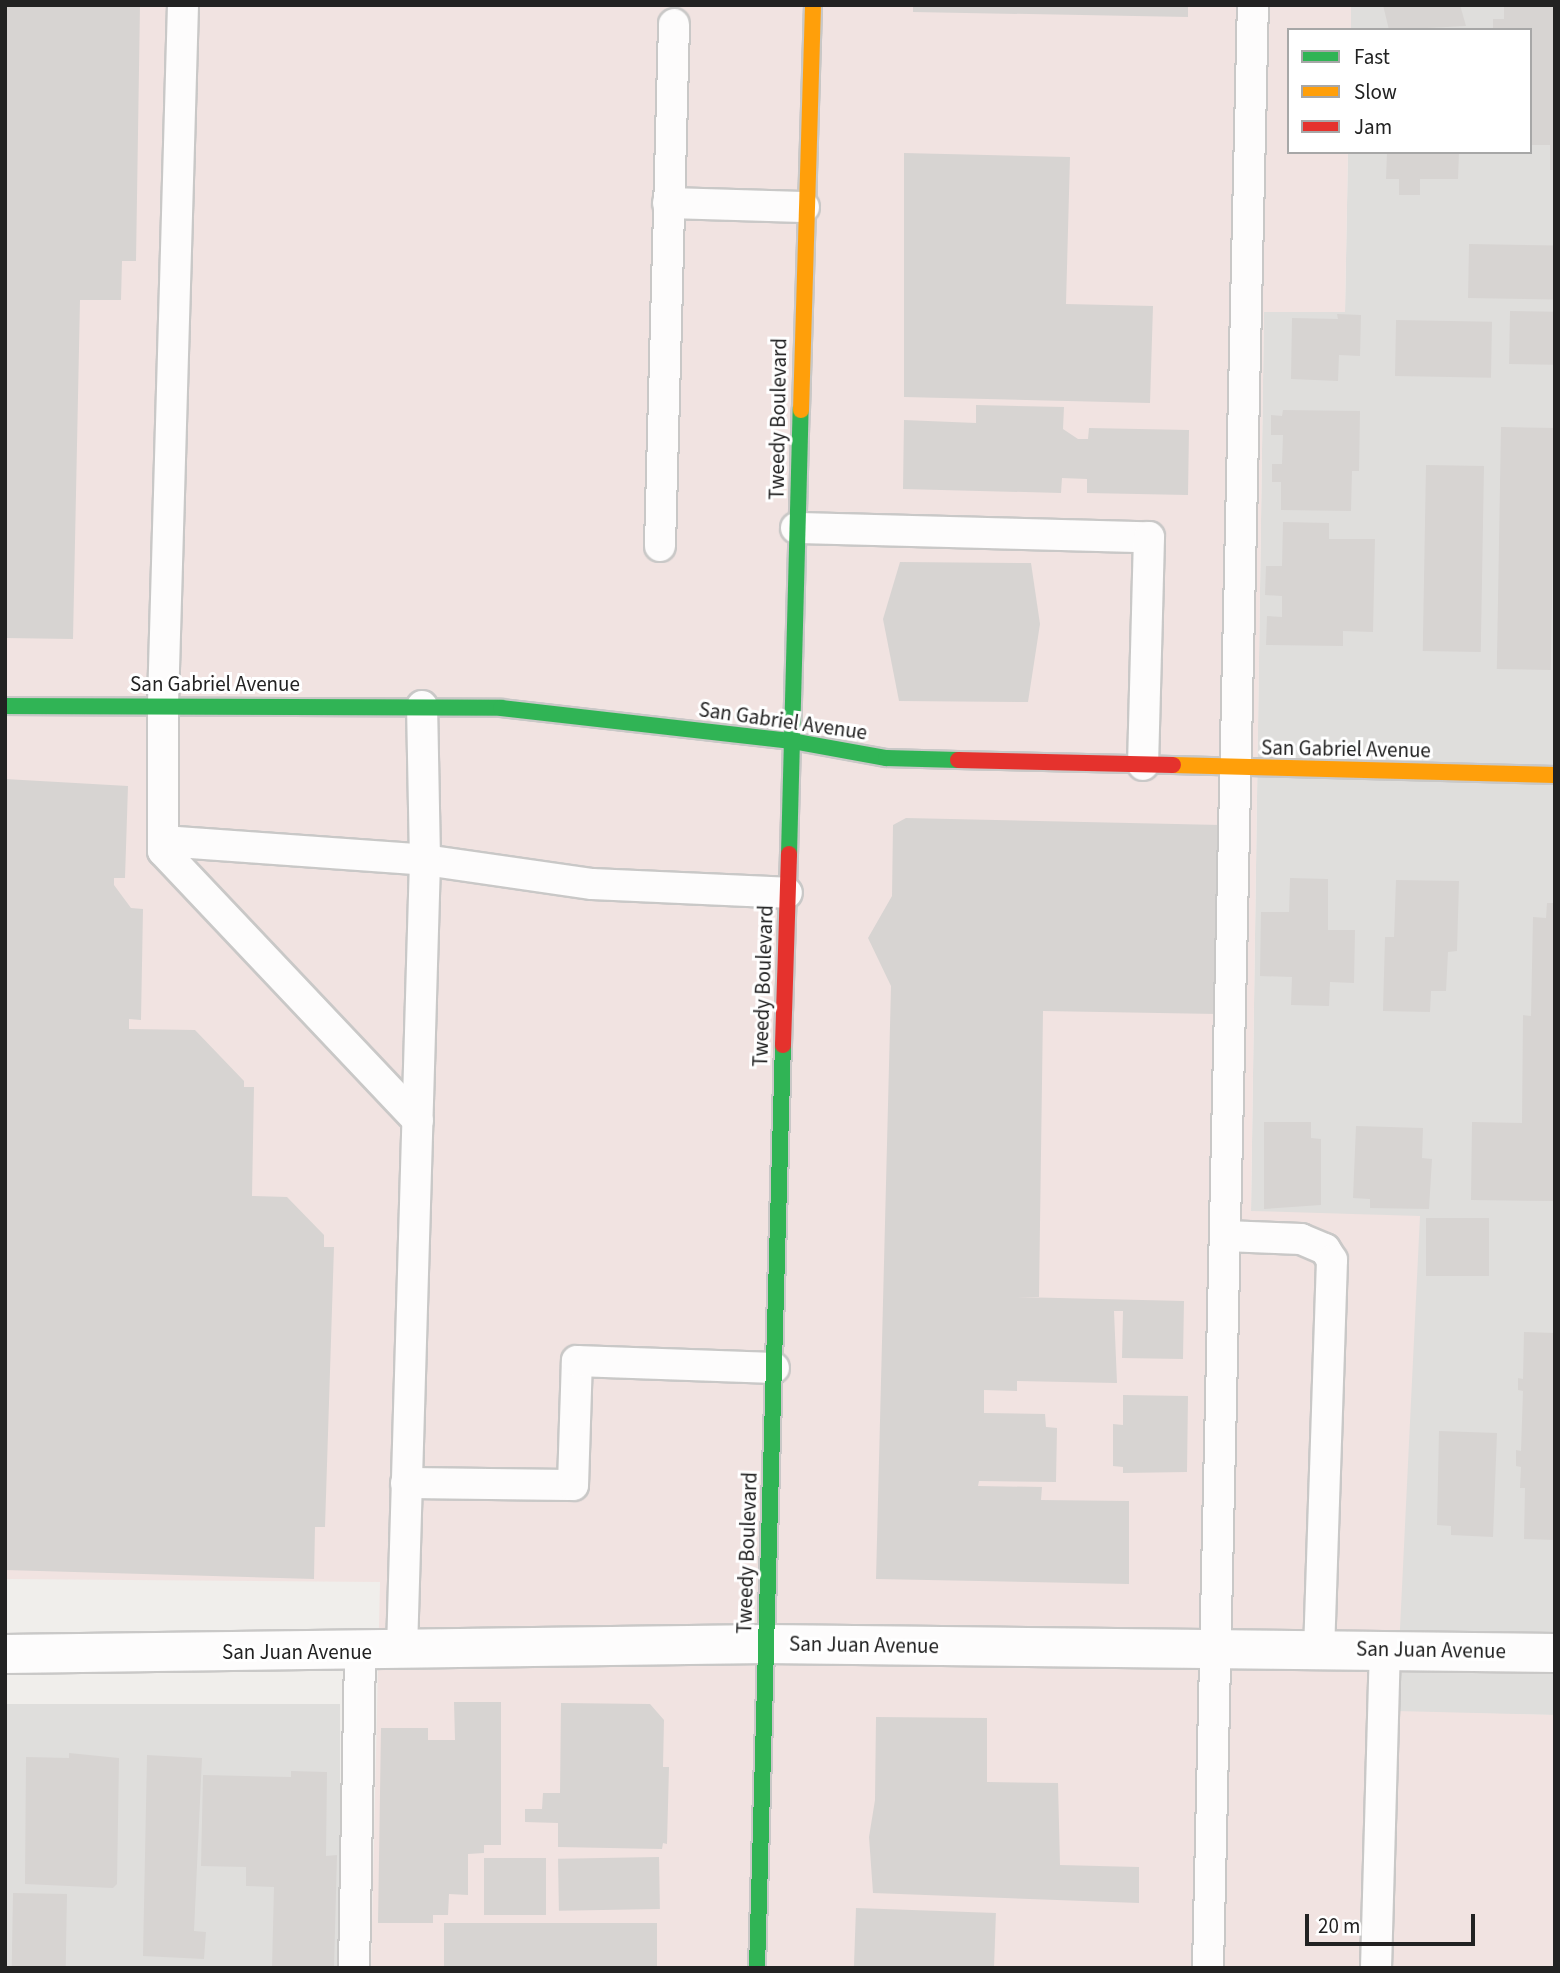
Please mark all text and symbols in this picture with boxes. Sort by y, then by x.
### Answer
legend [1287,28,1532,154]
text: Fast [1354,42,1390,72]
text: Slow [1354,77,1397,107]
text: Jam [1354,112,1392,142]
street label: Tweedy Boulevard [764,338,792,500]
street label: San Gabriel Avenue [130,671,300,697]
street label: San Gabriel Avenue [697,697,869,745]
street label: San Gabriel Avenue [1261,735,1431,763]
street label: Tweedy Boulevard [748,905,778,1067]
street label: Tweedy Boulevard [732,1472,762,1634]
street label: San Juan Avenue [789,1631,939,1659]
street label: San Juan Avenue [1356,1636,1506,1664]
street label: San Juan Avenue [222,1639,372,1665]
scale bar [1308,1899,1478,1943]
text: 20 m [1318,1911,1360,1941]

